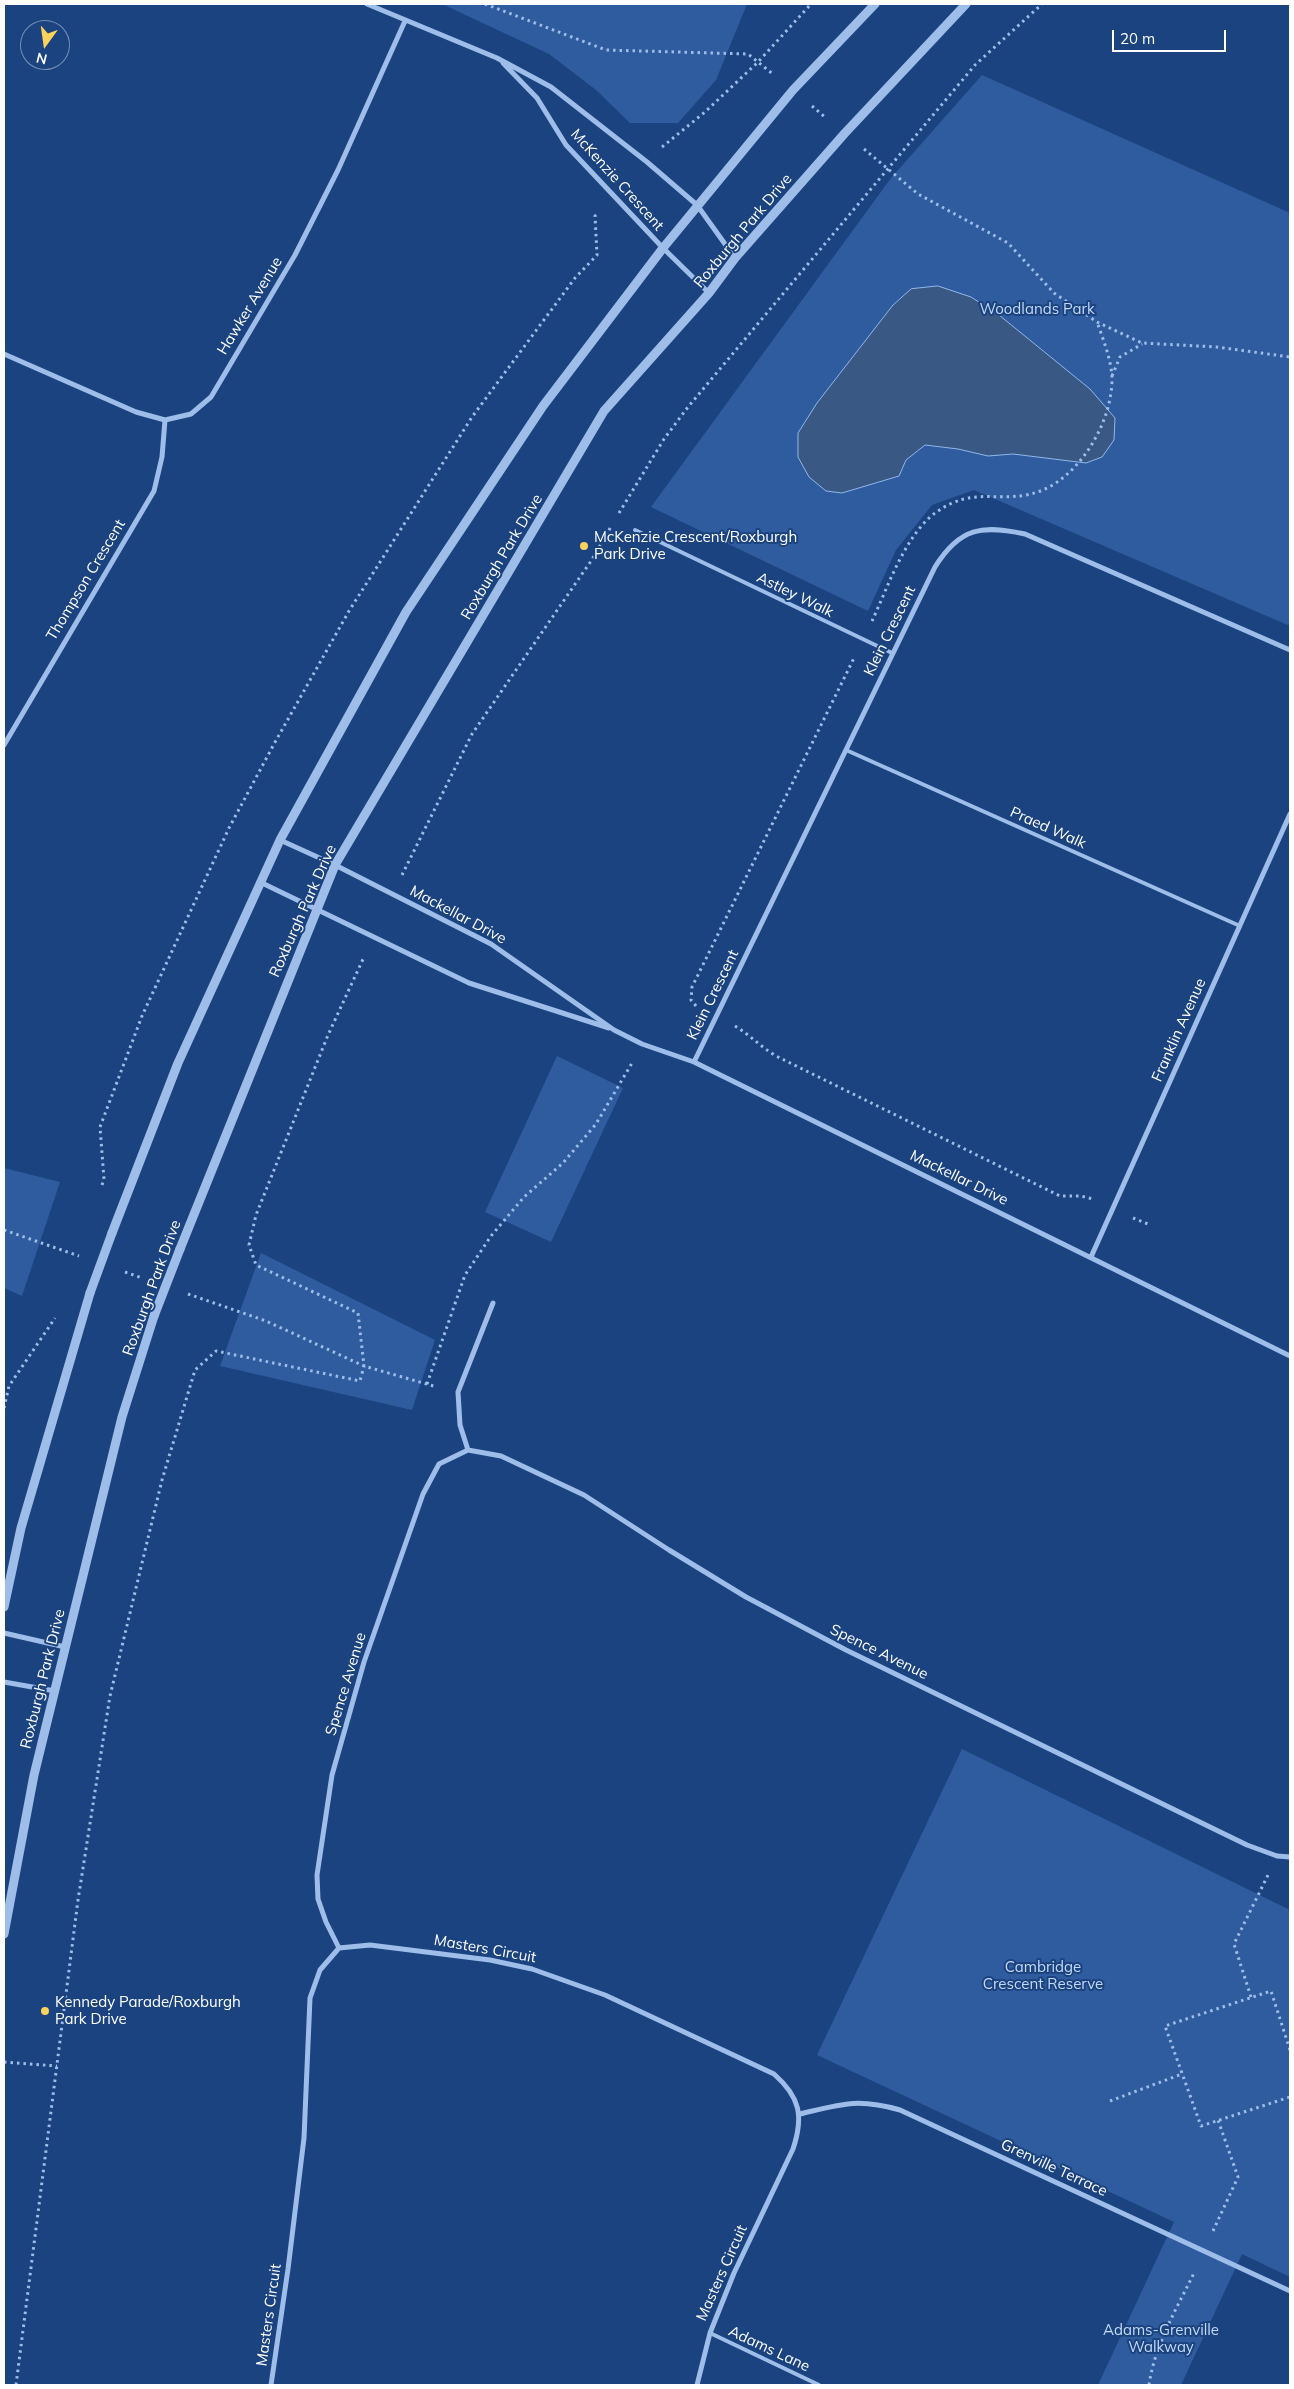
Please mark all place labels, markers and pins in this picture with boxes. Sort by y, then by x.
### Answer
place label: McKenzie Crescent/Roxburgh Park Drive [594,528,797,563]
marker: McKenzie Crescent/Roxburgh Park Drive [578,540,590,552]
place label: Kennedy Parade/Roxburgh Park Drive [55,1993,241,2028]
marker: Kennedy Parade/Roxburgh Park Drive [39,2005,51,2017]

